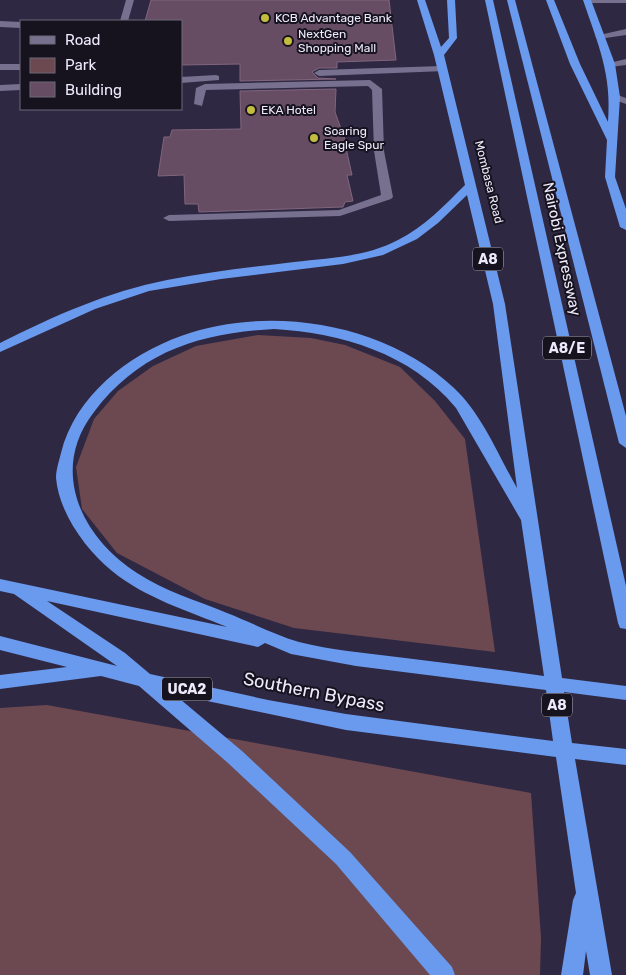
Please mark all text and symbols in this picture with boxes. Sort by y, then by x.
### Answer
place label: KCB Advantage Bank [275,11,393,25]
marker: KCB Advantage Bank [259,12,271,24]
legend [20,20,182,110]
place label: NextGen Shopping Mall [298,27,376,55]
text: Road [65,31,101,49]
marker: NextGen Shopping Mall [282,35,294,47]
text: Park [65,56,96,74]
text: Building [65,81,122,99]
place label: EKA Hotel [261,103,316,117]
marker: EKA Hotel [245,104,257,116]
place label: Soaring Eagle Spur [324,124,384,152]
marker: Soaring Eagle Spur [308,132,320,144]
street label: Mombasa Road [472,139,506,225]
street label: Nairobi Expressway [539,181,585,317]
road number: A8 [473,248,503,270]
road number: A8/E [543,336,591,359]
street label: Southern Bypass [241,668,387,716]
road number: UCA2 [162,678,212,701]
road number: A8 [542,694,572,716]

